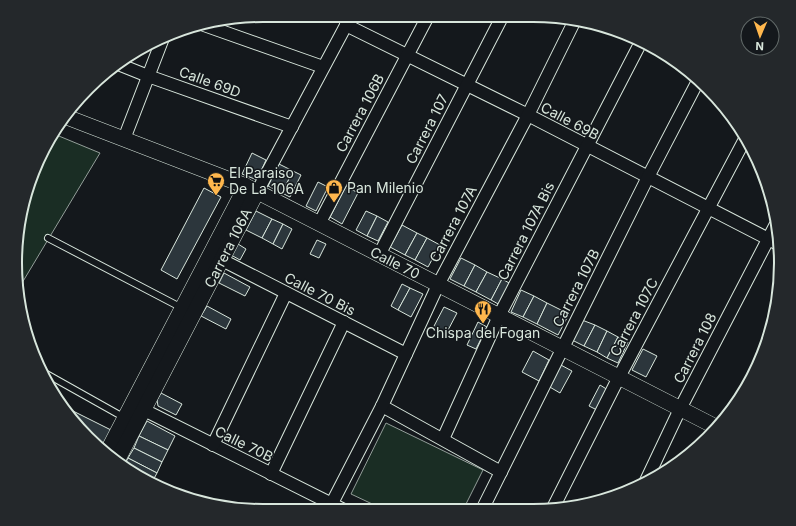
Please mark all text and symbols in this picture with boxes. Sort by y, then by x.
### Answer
north arrow [740,16,780,56]
text: N [755,39,764,53]
street label: Calle 69D [177,63,243,101]
street label: Carrera 106B [332,71,387,155]
street label: Carrera 107 [402,91,451,167]
street label: Calle 69B [538,98,602,143]
place label: El Paraiso De La 106A [229,164,304,197]
supermarket icon: El Paraiso De La 106A [206,171,226,196]
shop icon: Pan Milenio [324,178,344,203]
place label: Pan Milenio [347,179,424,196]
street label: Carrera 107A Bis [493,179,558,283]
street label: Carrera 107A [425,182,480,265]
street label: Carrera 106A [200,205,255,290]
street label: Calle 70 [368,243,423,282]
street label: Carrera 107B [549,246,602,330]
street label: Calle 70 Bis [282,268,359,319]
street label: Carrera 107C [606,275,661,359]
restaurant icon: Chispa del Fogan [473,299,493,324]
street label: Carrera 108 [669,310,720,386]
place label: Chispa del Fogan [426,324,540,341]
street label: Calle 70B [212,422,276,465]

